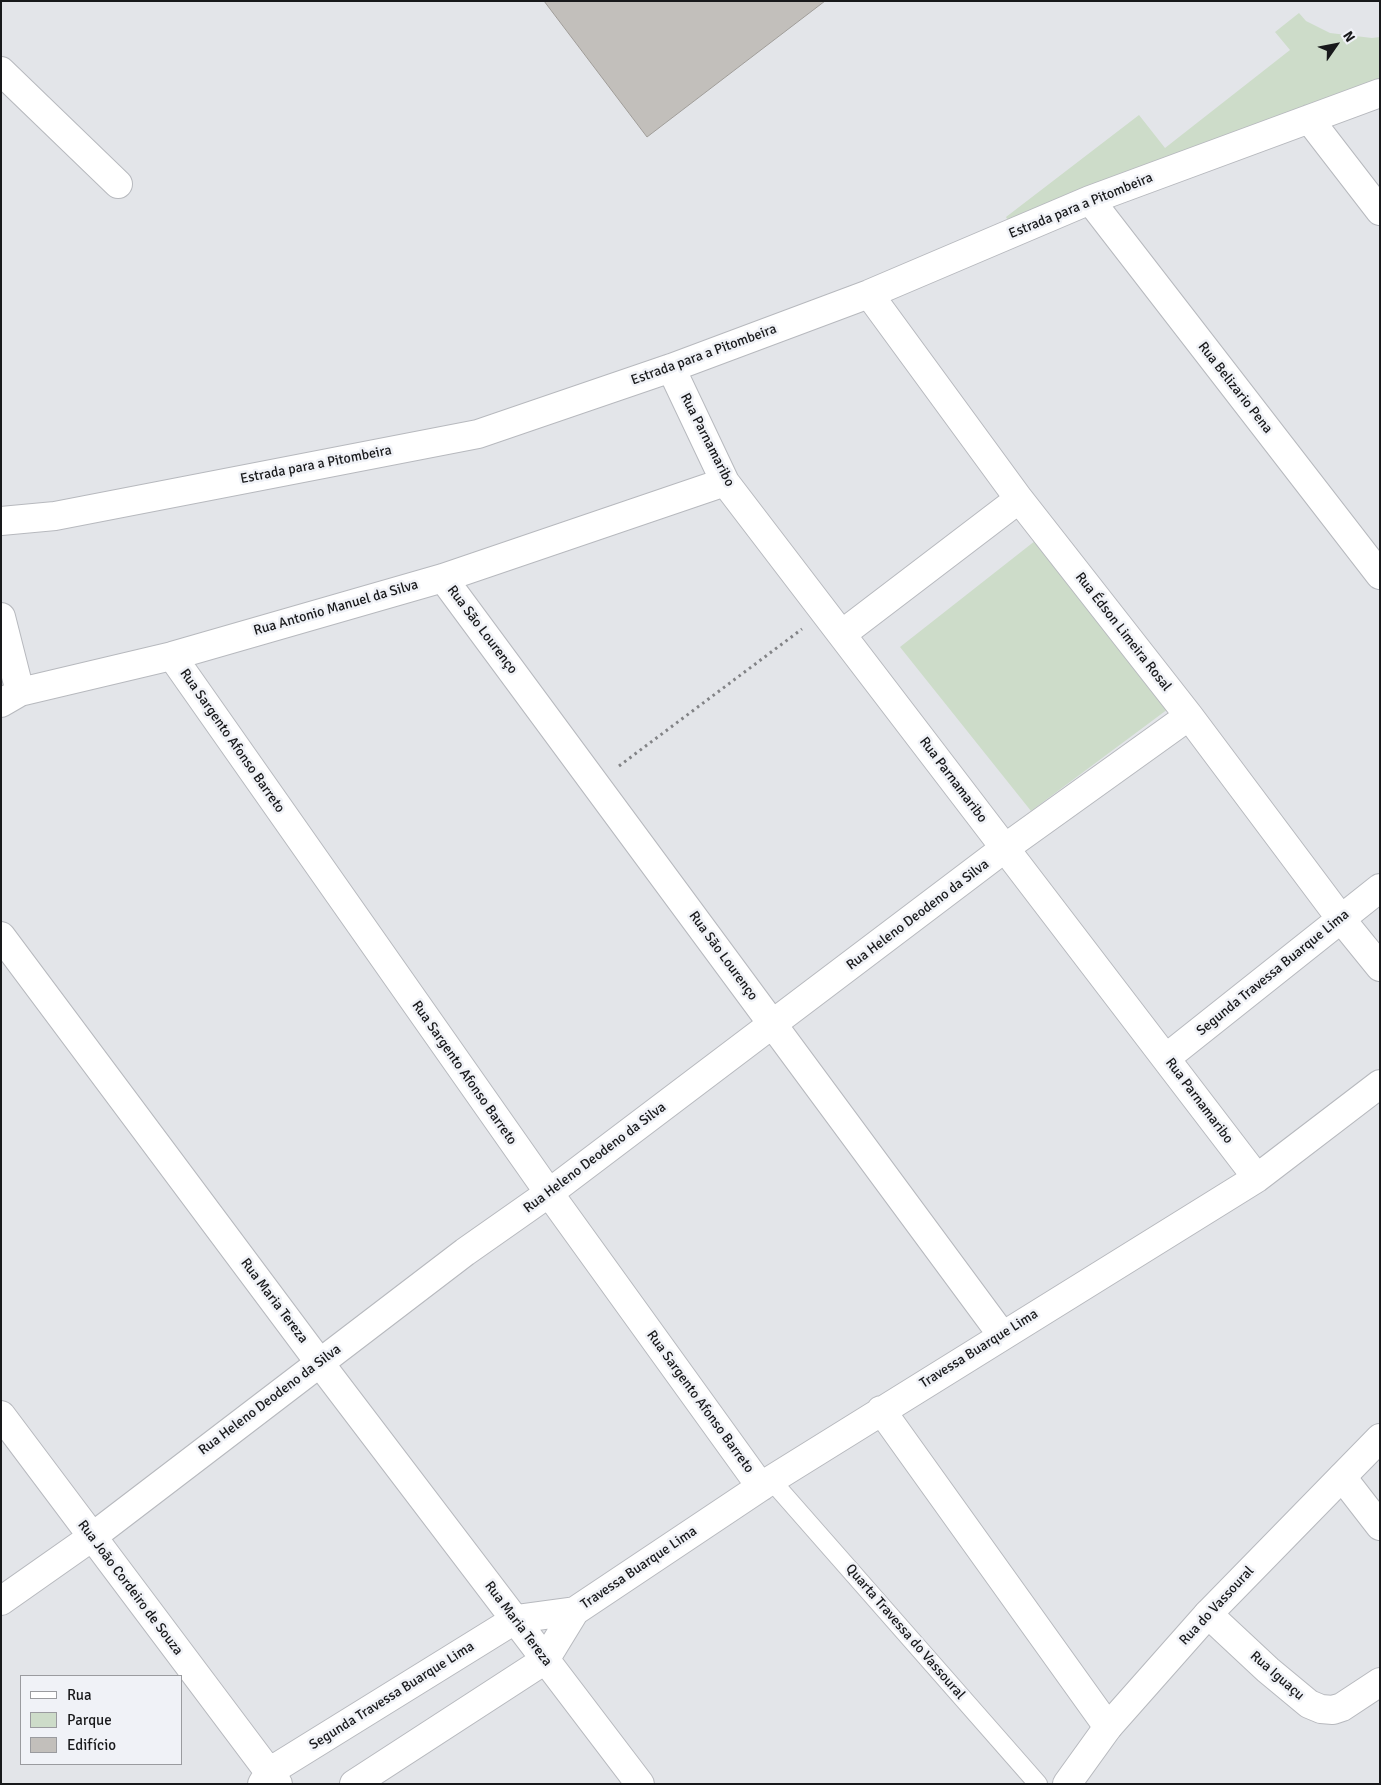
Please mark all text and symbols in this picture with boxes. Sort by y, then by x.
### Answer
north arrow [1311,20,1361,70]
text: N [1339,28,1359,45]
street label: Estrada para a Pitombeira [1007,169,1155,243]
street label: Estrada para a Pitombeira [629,321,779,389]
street label: Rua Belizario Pena [1194,339,1276,437]
street label: Rua Parnamaribo [676,390,738,490]
street label: Estrada para a Pitombeira [239,442,393,488]
street label: Rua Édson Limeira Rosal [1071,569,1175,695]
street label: Rua Antonio Manuel da Silva [252,576,420,640]
street label: Rua São Lourenço [443,582,521,678]
street label: Rua Sargento Afonso Barreto [176,666,288,816]
street label: Rua Parnamaribo [915,734,991,826]
street label: Rua Heleno Deodeno da Silva [844,856,992,974]
street label: Segunda Travessa Buarque Lima [1193,906,1353,1040]
street label: Rua São Lourenço [685,908,761,1004]
street label: Rua Sargento Afonso Barreto [408,998,520,1148]
street label: Rua Parnamaribo [1161,1055,1237,1147]
street label: Rua Heleno Deodeno da Silva [521,1099,669,1217]
street label: Rua Maria Tereza [237,1255,311,1347]
street label: Travessa Buarque Lima [917,1306,1041,1392]
street label: Rua Sargento Afonso Barreto [643,1327,757,1477]
street label: Rua Heleno Deodeno da Silva [196,1341,344,1459]
street label: Rua João Cordeiro de Souza [74,1517,186,1659]
street label: Travessa Buarque Lima [578,1523,700,1613]
street label: Quarta Travessa do Vassoural [842,1561,968,1703]
street label: Rua do Vassoural [1176,1563,1258,1649]
street label: Rua Maria Tereza [481,1578,555,1670]
street label: Segunda Travessa Buarque Lima [306,1638,478,1754]
street label: Rua Iguaçu [1246,1648,1308,1704]
legend [20,1675,182,1765]
text: Rua [67,1686,92,1704]
text: Parque [67,1711,112,1729]
text: Edifício [67,1736,116,1754]

